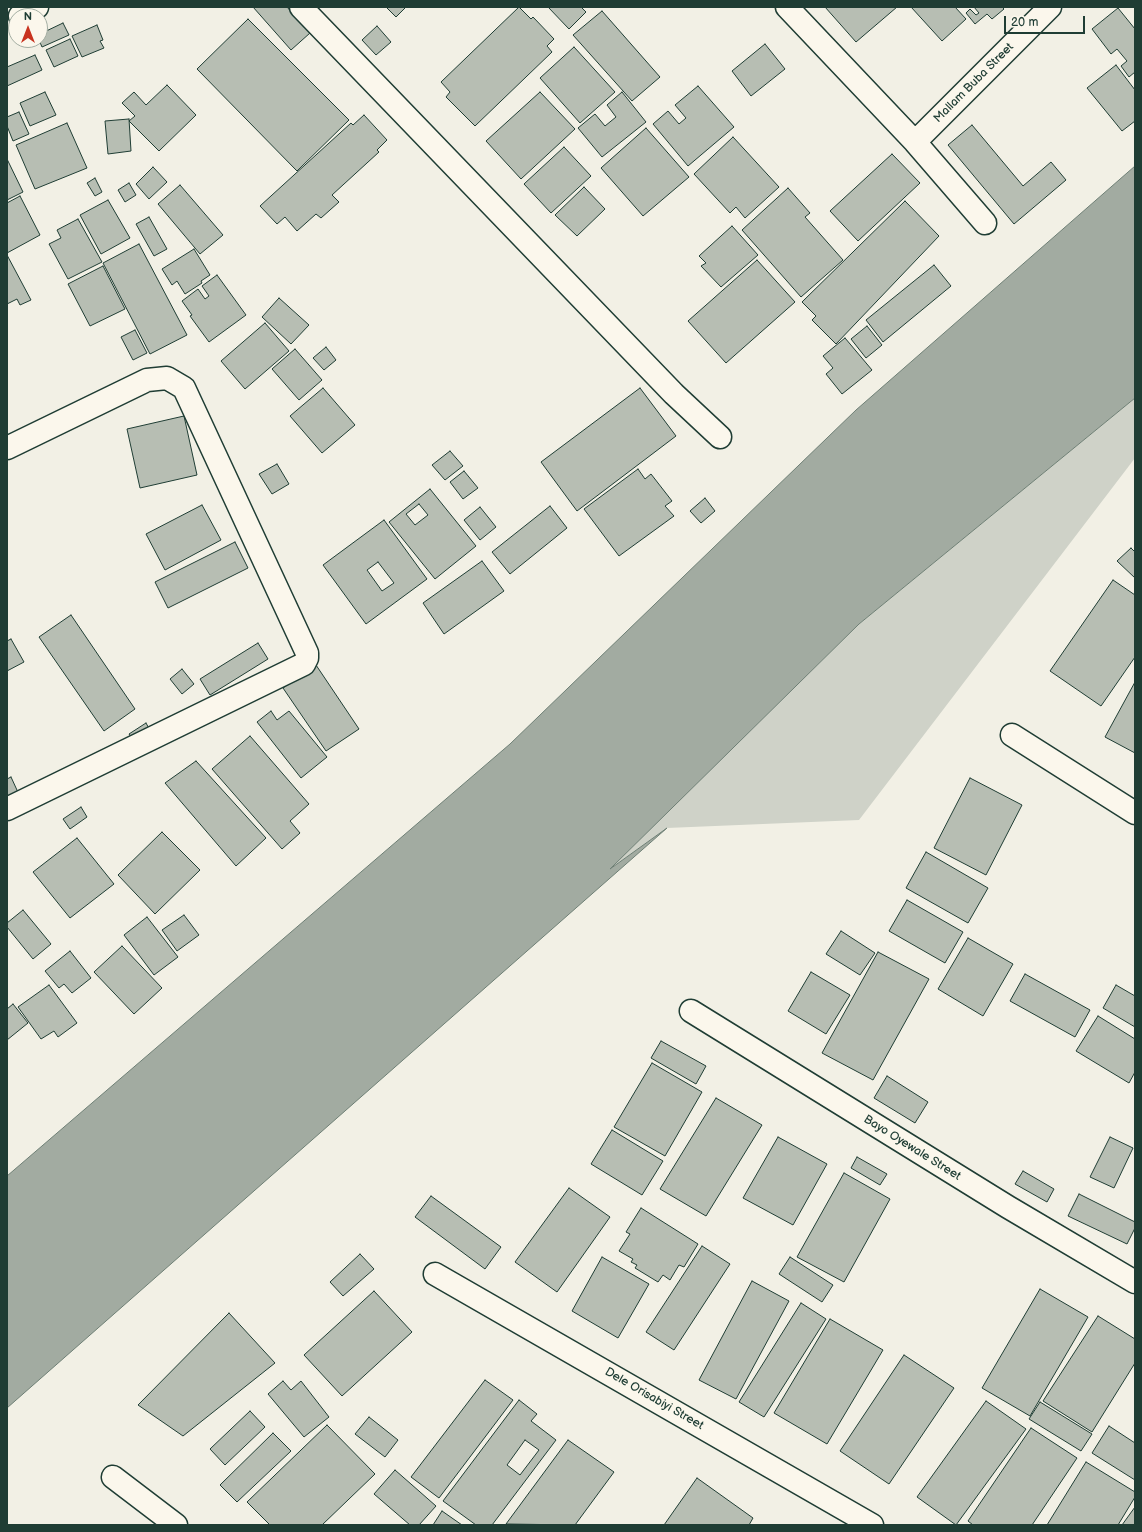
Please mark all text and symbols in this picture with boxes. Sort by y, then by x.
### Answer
north arrow [8,8,48,48]
scale bar [1006,8,1087,34]
text: N [24,10,32,23]
text: 20 m [1011,15,1038,30]
street label: Mallam Buba Street [931,40,1017,126]
street label: Bayo Oyewale Street [861,1112,963,1184]
street label: Dele Orisabiyi Street [602,1365,706,1433]

